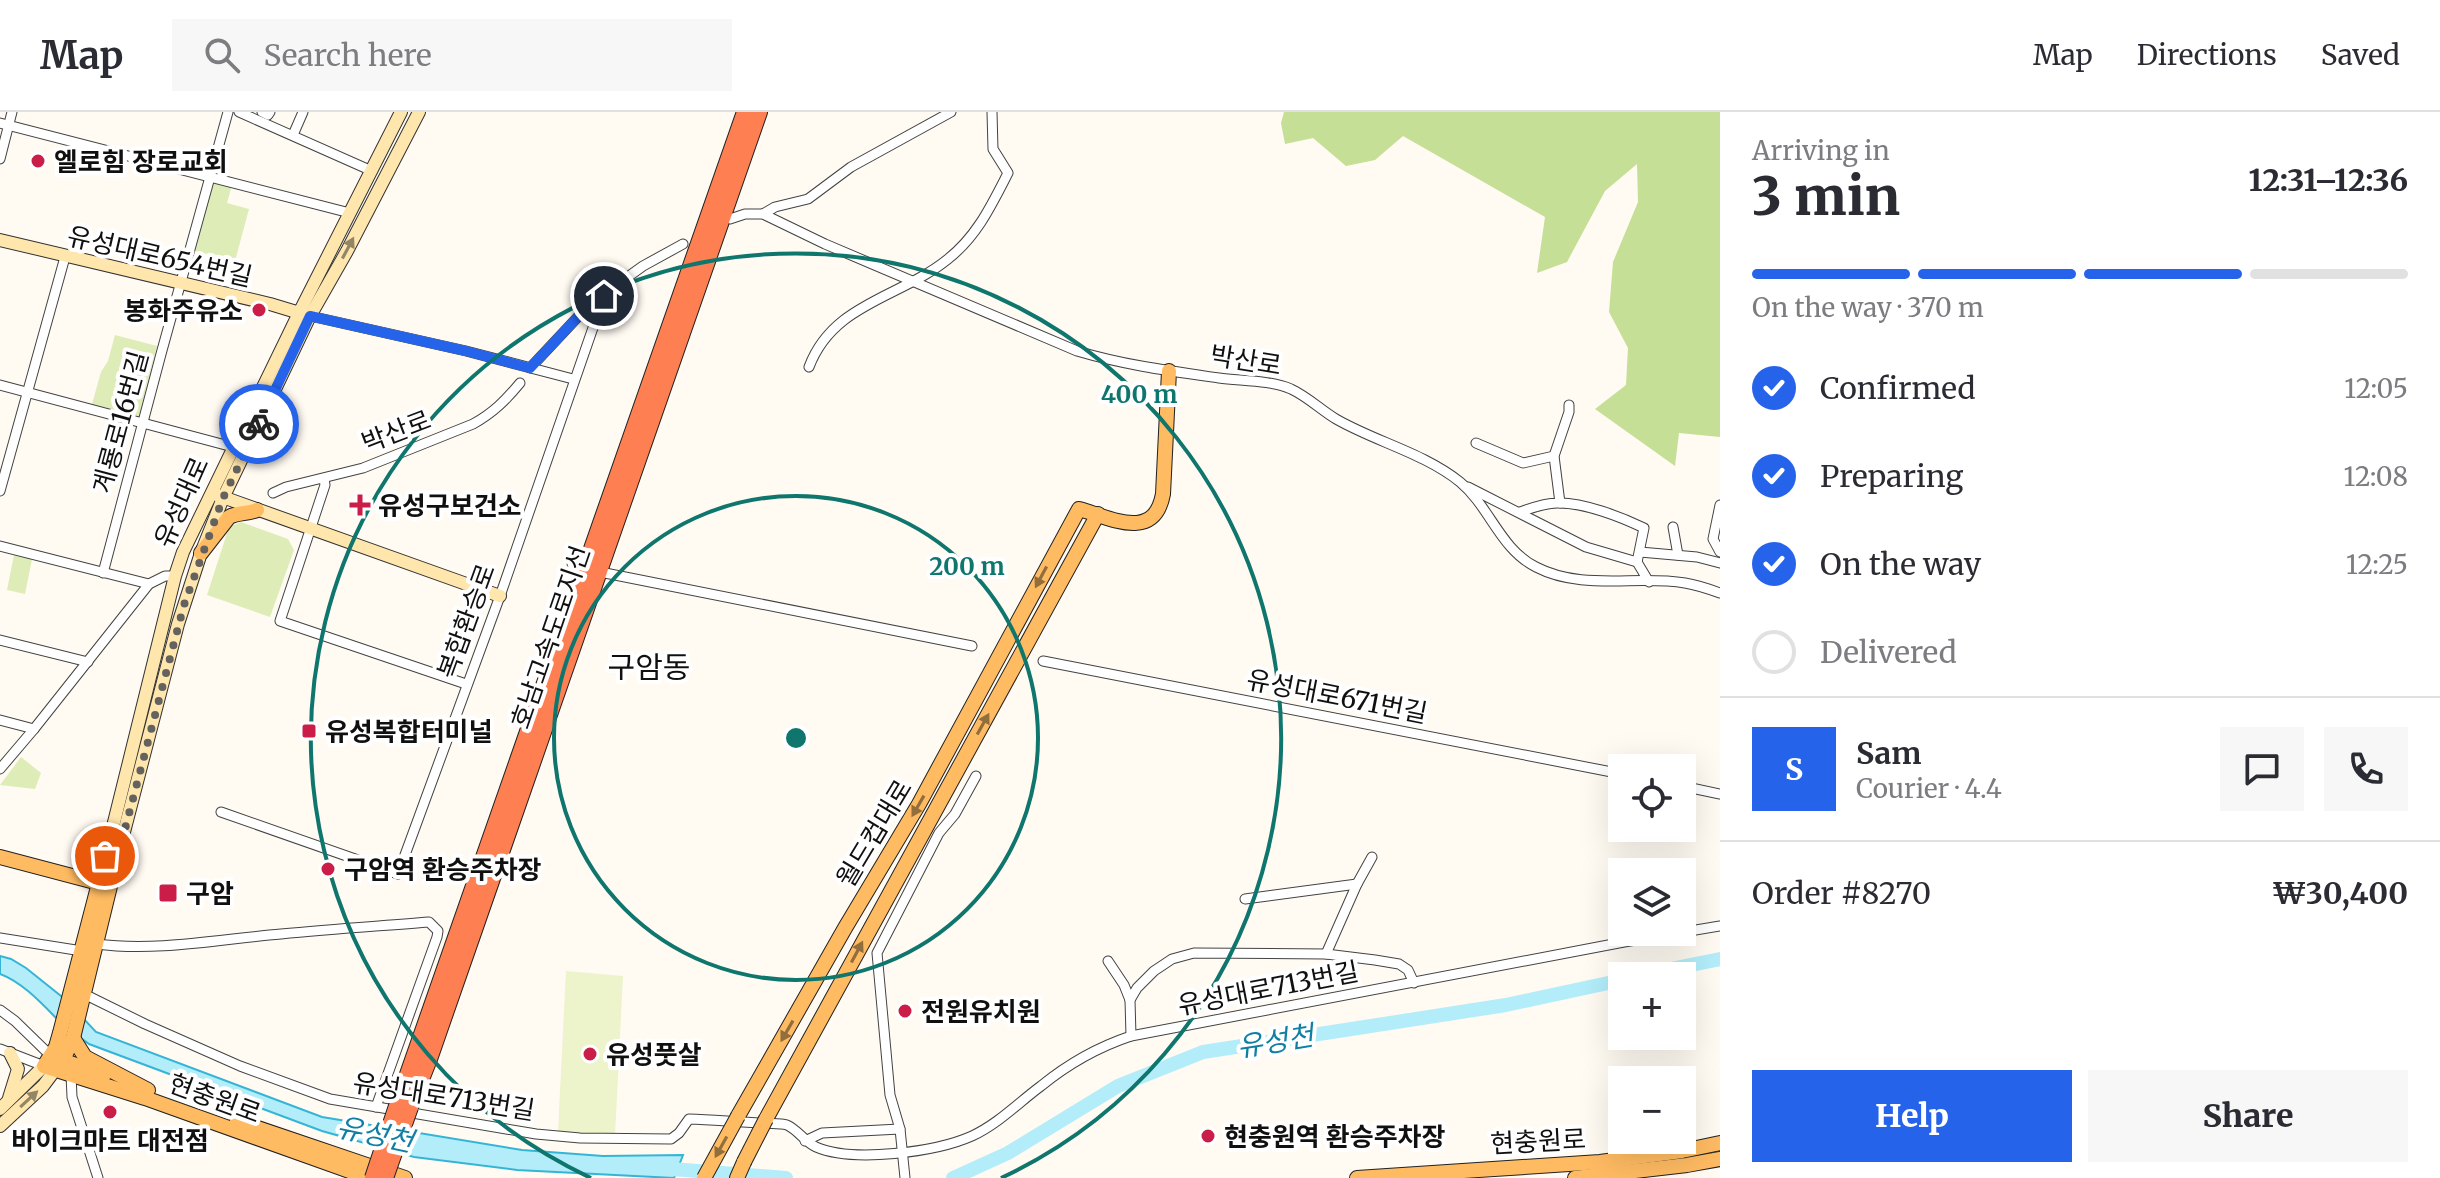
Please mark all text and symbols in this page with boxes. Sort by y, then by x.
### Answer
search box [172,19,732,91]
text: Map [40,32,124,79]
icon: search [200,33,244,77]
text: Search here [264,36,432,74]
text: Map [2033,37,2093,73]
text: Directions [2137,37,2277,73]
text: Saved [2321,37,2400,73]
text: Arriving in [1752,134,1890,167]
place label: 엘로힘 장로교회 [54,145,228,178]
marker: 엘로힘 장로교회 [29,152,47,170]
text: 12:31–12:36 [2249,161,2408,199]
text: 3 min [1752,164,1900,229]
street label: 유성대로654번길 [64,219,256,293]
one-way arrow [342,237,355,260]
pin [570,262,638,330]
icon: home [582,274,626,318]
text: On the way · 370 m [1752,291,1984,324]
place label: 봉화주유소 [123,294,243,327]
marker: 봉화주유소 [250,301,268,319]
street label: 박산로 [1208,338,1284,382]
street label: 계룡로16번길 [85,347,155,497]
icon: check [1752,366,1796,410]
text: Confirmed [1820,369,1975,407]
text: 12:05 [2344,372,2408,405]
text: 400 m [1101,379,1177,410]
courier [219,384,299,464]
icon: bike [237,402,281,446]
street label: 박산로 [357,403,435,459]
street label: 유성대로 [146,452,216,552]
icon: check [1752,454,1796,498]
text: Preparing [1820,457,1963,495]
text: 12:08 [2344,460,2408,493]
place label: 유성구보건소 [378,489,522,522]
marker: 유성구보건소 [349,494,371,516]
street label: 호남고속도로지선 [503,541,597,733]
icon: check [1752,542,1796,586]
text: On the way [1820,545,1981,583]
text: 12:25 [2346,548,2408,581]
text: 200 m [929,551,1005,582]
street label: 복합환승로 [430,559,502,683]
one-way arrow [1035,566,1048,589]
text: Delivered [1820,633,1957,671]
district label: 구암동 [608,648,690,686]
street label: 유성대로671번길 [1244,662,1430,730]
one-way arrow [976,713,990,736]
place label: 유성복합터미널 [325,715,492,748]
marker: 유성복합터미널 [300,722,318,740]
centre of rings [782,724,810,752]
button: chat [2220,727,2304,811]
button: phone [2324,727,2408,811]
text: Sam [1856,734,1921,772]
text: S [1785,750,1803,788]
map controls [1608,754,1696,1154]
button: locate [1608,754,1696,842]
text: Courier · 4.4 [1856,772,2002,805]
street label: 월드컵대로 [829,773,919,893]
one-way arrow [911,795,925,817]
pin [71,822,139,890]
icon: bag [83,834,127,878]
place label: 구암역 환승주차장 [344,853,542,886]
button: layers [1608,858,1696,946]
marker: 구암역 환승주차장 [319,860,337,878]
text: Order #8270 [1752,874,1931,912]
text: ₩30,400 [2273,874,2408,912]
place label: 구암 [186,877,234,910]
marker: 구암 [157,882,179,904]
one-way arrow [850,941,864,963]
street label: 유성대로713번길 [1175,954,1361,1022]
button: + [1608,962,1696,1050]
place label: 전원유치원 [921,995,1041,1028]
marker: 전원유치원 [896,1002,914,1020]
water label: 유성천 [1234,1017,1319,1065]
one-way arrow [780,1019,794,1042]
place label: 유성풋살 [606,1038,702,1071]
marker: 유성풋살 [581,1045,599,1063]
street label: 유성대로713번길 [351,1065,537,1127]
street label: 현충원로 [164,1066,266,1130]
button: − [1608,1066,1696,1154]
button: Help [1752,1070,2072,1162]
button: Share [2088,1070,2408,1162]
one-way arrow [19,1090,38,1108]
marker: 바이크마트 대전점 [101,1103,119,1121]
water label: 유성천 [333,1108,420,1160]
place label: 현충원역 환승주차장 [1224,1120,1446,1153]
street label: 현충원로 [1489,1122,1587,1160]
place label: 바이크마트 대전점 [11,1124,209,1157]
marker: 현충원역 환승주차장 [1199,1127,1217,1145]
one-way arrow [714,1136,728,1158]

